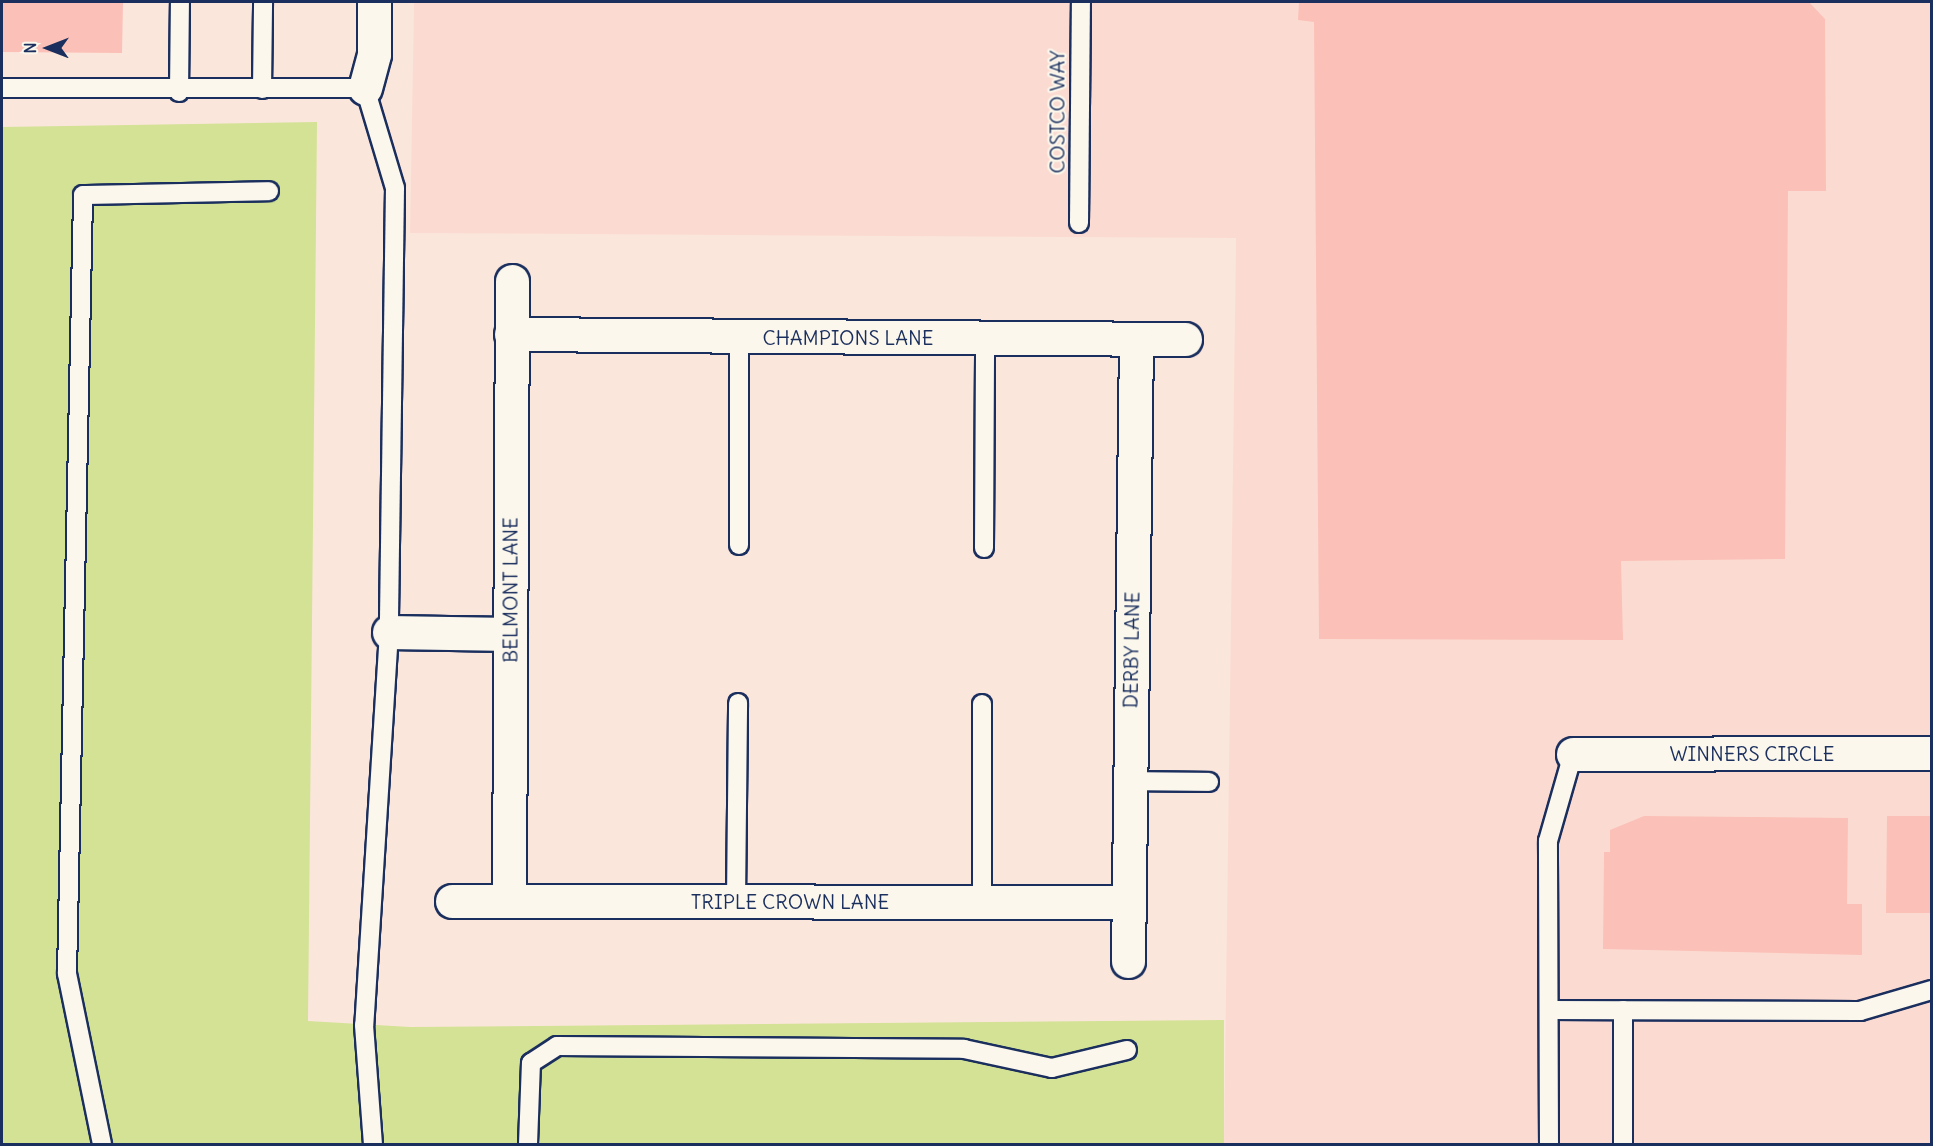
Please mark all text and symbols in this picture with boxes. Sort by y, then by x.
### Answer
north arrow [18,18,78,78]
text: N [20,42,40,54]
street label: COSTCO WAY [1045,50,1069,174]
street label: CHAMPIONS LANE [762,325,934,349]
street label: BELMONT LANE [498,517,522,663]
street label: DERBY LANE [1118,591,1144,709]
street label: WINNERS CIRCLE [1669,741,1835,765]
street label: TRIPLE CROWN LANE [691,889,889,913]

